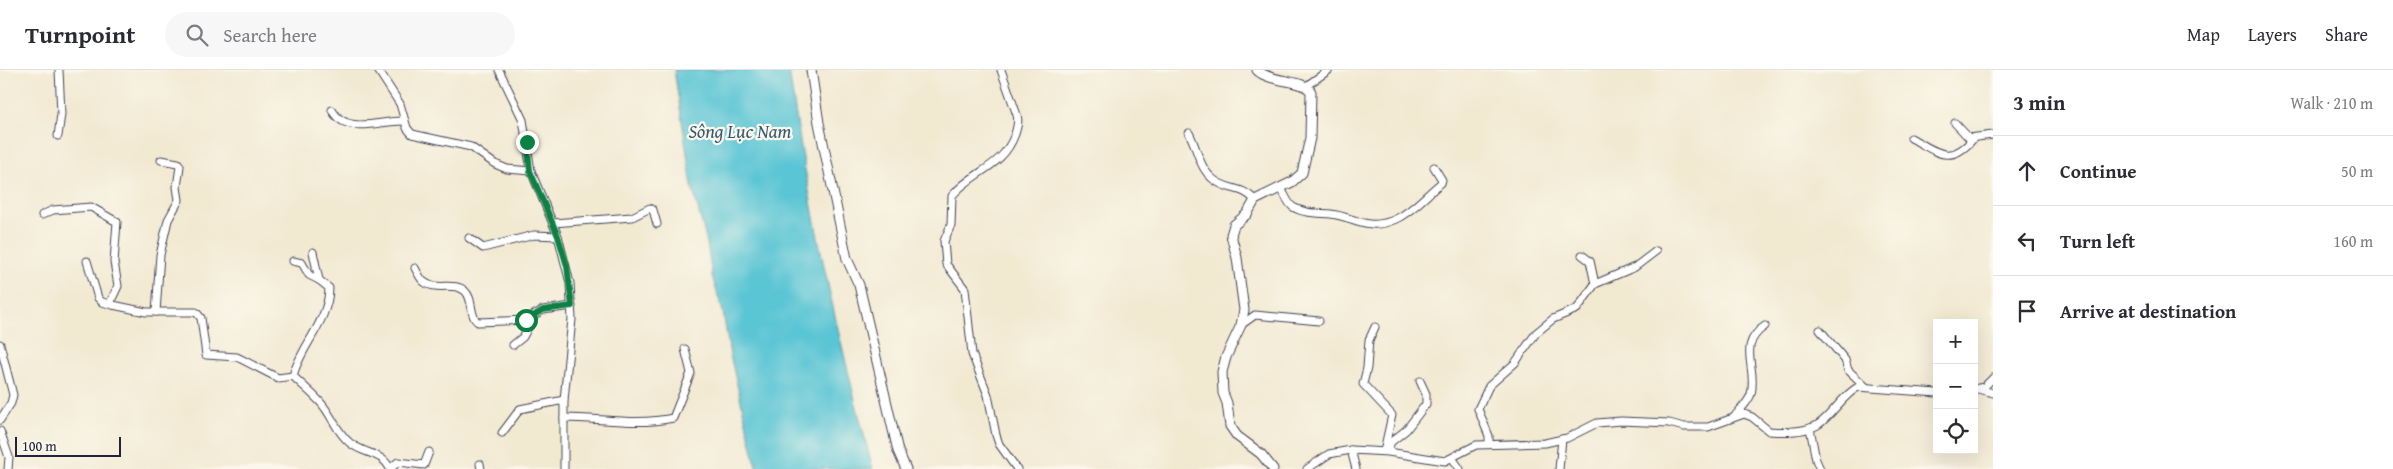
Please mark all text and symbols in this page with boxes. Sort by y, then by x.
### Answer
search box [165,12,515,57]
text: Turnpoint [25,17,135,52]
icon: search [183,21,211,49]
text: Search here [223,21,317,49]
text: Map [2187,21,2220,48]
text: Layers [2248,21,2297,48]
text: Share [2325,21,2368,48]
text: 3 min [2013,87,2065,118]
text: Walk · 210 m [2290,91,2373,115]
water label: Sông Lục Nam [689,117,791,145]
route end [516,131,539,154]
icon: ahead [2013,157,2041,185]
text: Continue [2060,157,2137,185]
text: 50 m [2341,159,2373,183]
icon: left [2013,227,2041,255]
text: Turn left [2060,227,2135,255]
text: 160 m [2333,229,2373,253]
icon: arrive [2013,297,2041,325]
text: Arrive at destination [2060,297,2236,325]
route start [515,309,538,332]
map controls [1933,319,1978,454]
button: + [1933,319,1978,364]
button: − [1933,364,1978,409]
button: locate [1933,409,1978,454]
scale bar [15,434,121,457]
text: 100 m [22,436,57,456]

